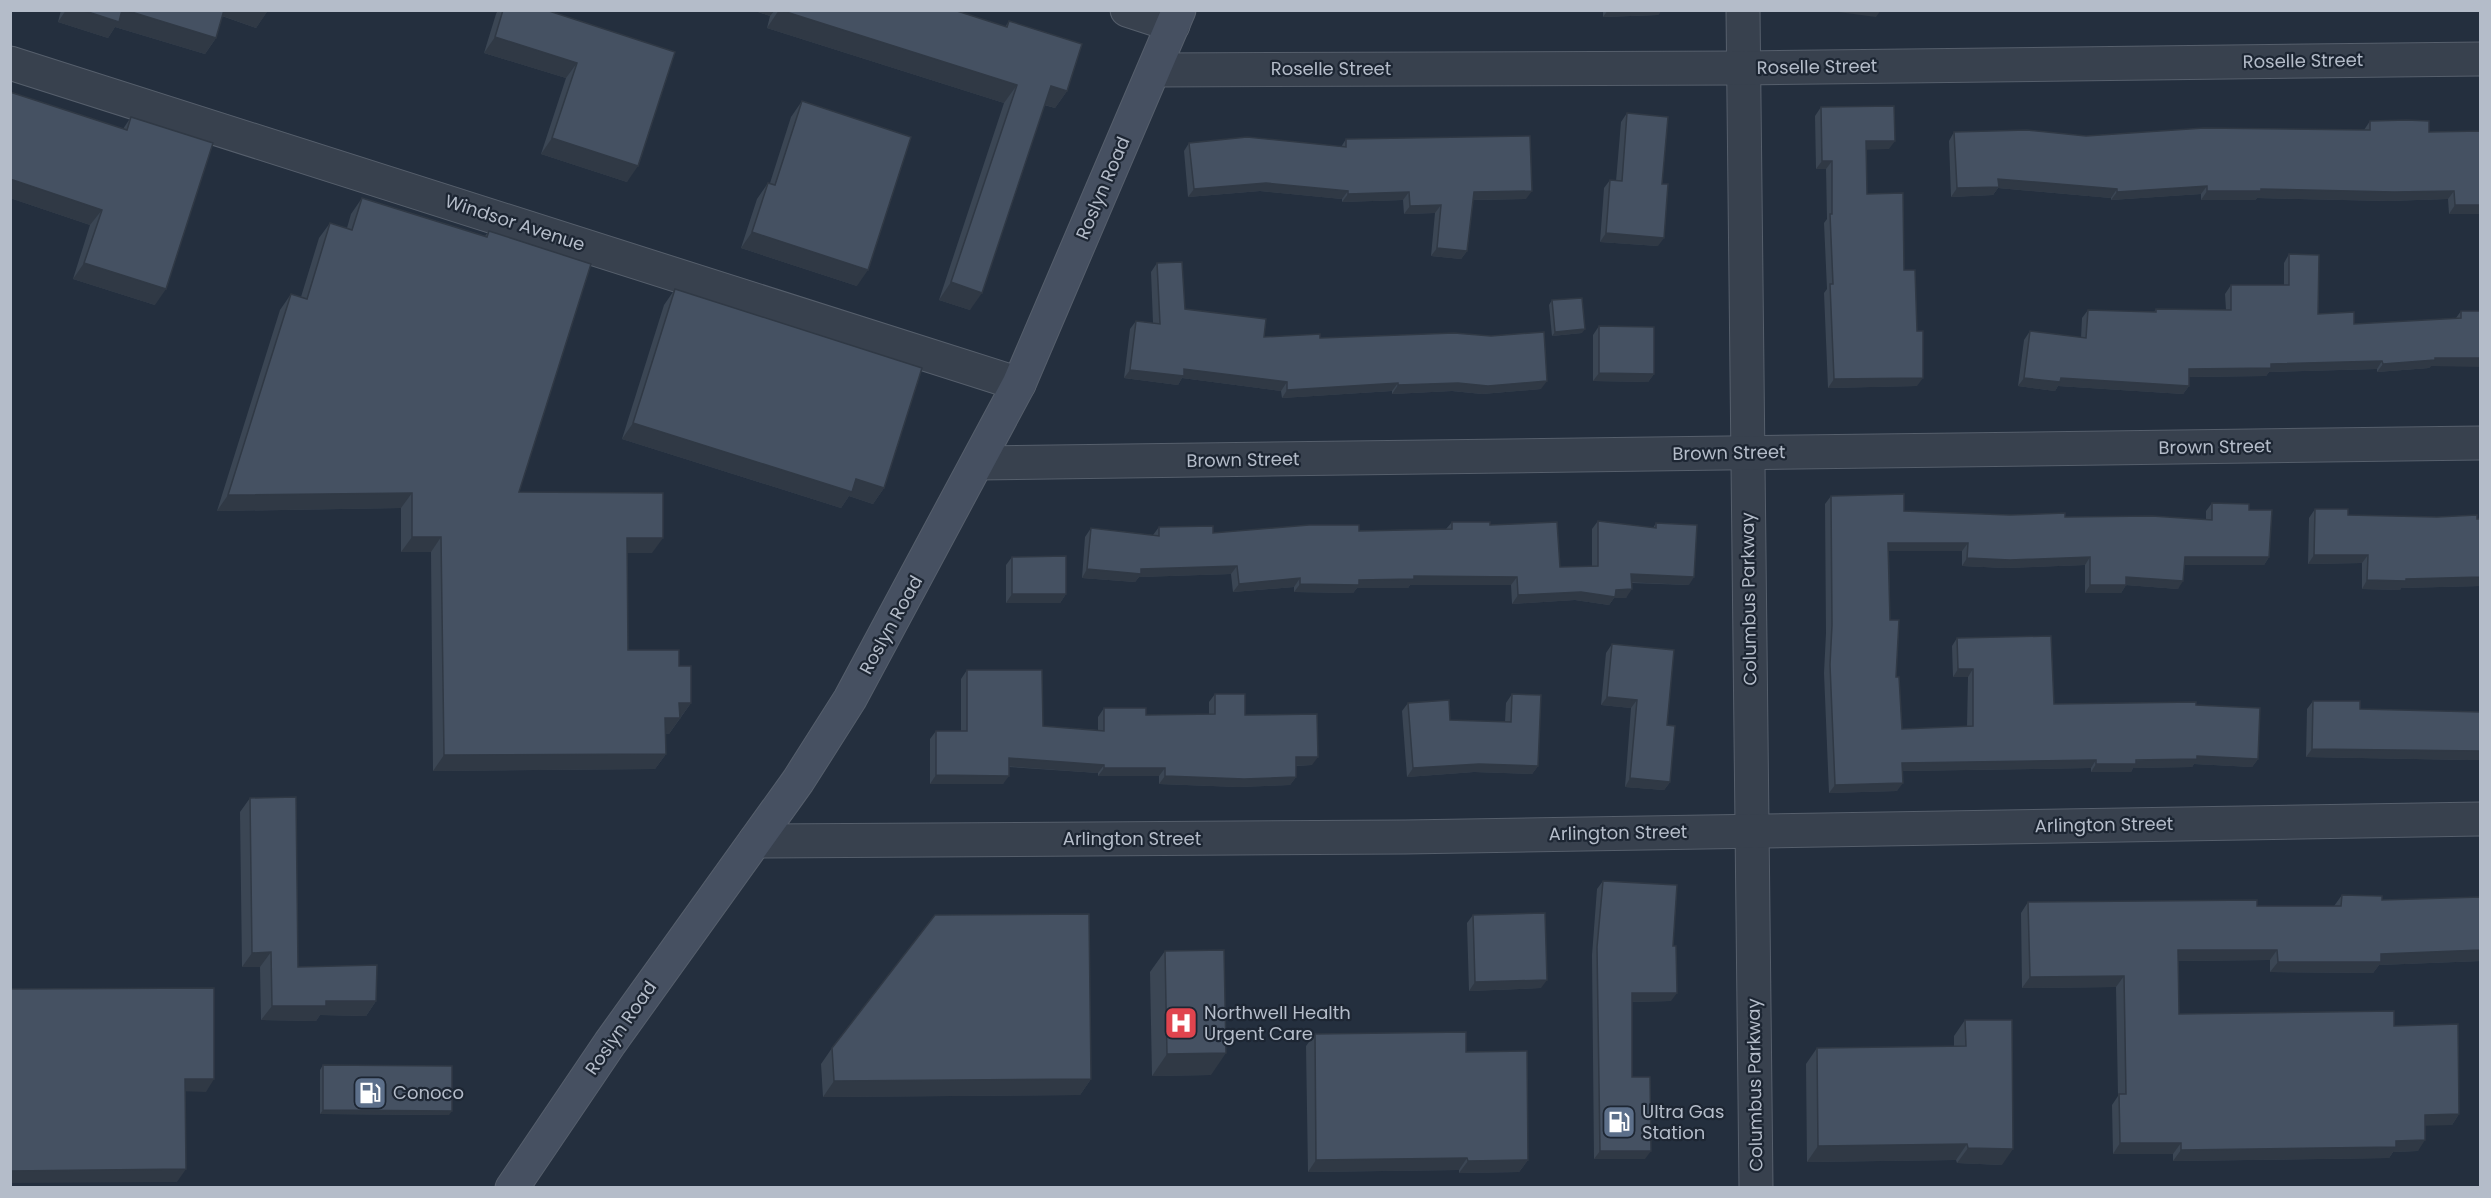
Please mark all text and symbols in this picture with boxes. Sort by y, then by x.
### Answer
street label: Roselle Street [2243,47,2363,74]
street label: Roselle Street [1757,53,1877,80]
street label: Roselle Street [1271,56,1391,81]
street label: Roslyn Road [1070,132,1135,243]
street label: Windsor Avenue [442,188,588,257]
street label: Brown Street [2158,433,2272,460]
street label: Brown Street [1672,439,1786,466]
street label: Brown Street [1186,446,1300,473]
street label: Columbus Parkway [1734,512,1763,686]
street label: Roslyn Road [853,571,928,679]
street label: Arlington Street [2035,811,2173,838]
street label: Arlington Street [1549,819,1687,846]
street label: Arlington Street [1063,826,1201,851]
street label: Roslyn Road [579,976,662,1080]
street label: Columbus Parkway [1740,998,1769,1172]
place label: Northwell Health Urgent Care [1204,1000,1351,1046]
hospital icon: Northwell Health Urgent Care [1163,1005,1199,1041]
fuel station icon: Conoco [352,1075,388,1111]
place label: Conoco [393,1080,464,1105]
place label: Ultra Gas Station [1642,1099,1724,1145]
fuel station icon: Ultra Gas Station [1601,1104,1637,1140]

